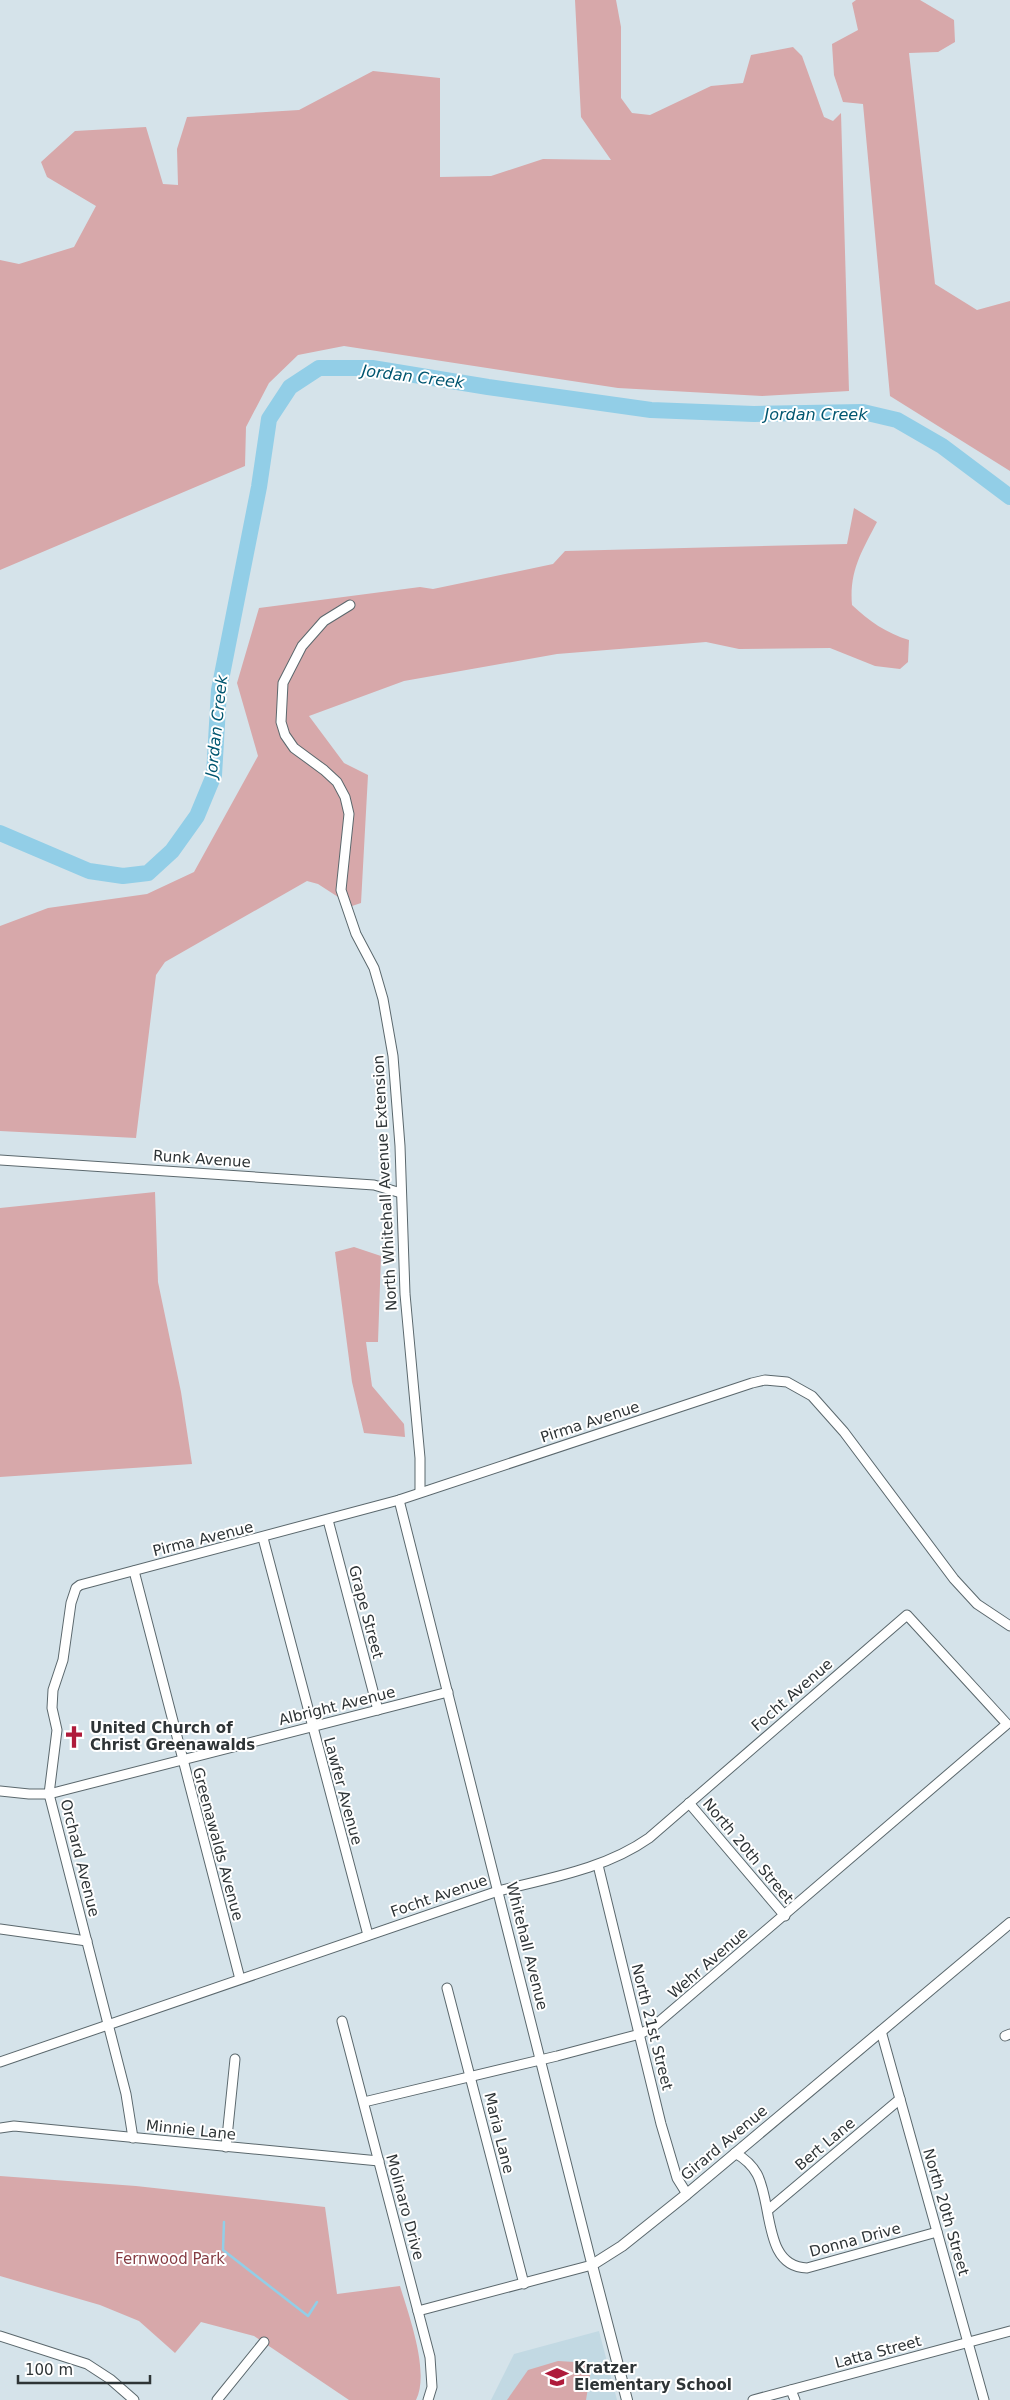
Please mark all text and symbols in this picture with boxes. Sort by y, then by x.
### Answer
water label: Jordan Creek [358,360,466,392]
water label: Jordan Creek [762,405,868,424]
water label: Jordan Creek [201,673,231,781]
street label: North Whitehall Avenue Extension [369,1055,401,1311]
street label: Runk Avenue [153,1147,251,1171]
street label: Pirma Avenue [538,1398,642,1446]
street label: Pirma Avenue [151,1518,255,1560]
street label: Grape Street [345,1563,387,1661]
street label: Focht Avenue [748,1655,836,1735]
street label: Albright Avenue [277,1683,397,1729]
place label: United Church of Christ Greenawalds [90,1719,255,1754]
church icon: United Church of Christ Greenawalds [61,1724,87,1750]
street label: Lawfer Avenue [320,1735,366,1847]
street label: Greenawalds Avenue [189,1765,247,1923]
street label: North 20th Street [699,1795,797,1907]
street label: Orchard Avenue [57,1797,103,1919]
street label: Focht Avenue [388,1871,490,1921]
street label: Whitehall Avenue [502,1880,552,2012]
street label: Wehr Avenue [665,1924,751,2002]
street label: North 21st Street [628,1962,676,2092]
street label: Maria Lane [480,2091,518,2175]
street label: Girard Avenue [677,2102,771,2184]
street label: Bert Lane [791,2114,859,2174]
street label: Minnie Lane [145,2116,237,2144]
street label: North 20th Street [919,2146,973,2278]
street label: Molinaro Drive [382,2152,428,2262]
street label: Donna Drive [807,2219,903,2261]
park label: Fernwood Park [115,2250,225,2268]
street label: Latta Street [833,2332,923,2372]
scale bar [18,2352,150,2384]
place label: Kratzer Elementary School [574,2359,732,2394]
text: 100 m [25,2361,73,2379]
school or university icon: Kratzer Elementary School [544,2364,570,2390]

